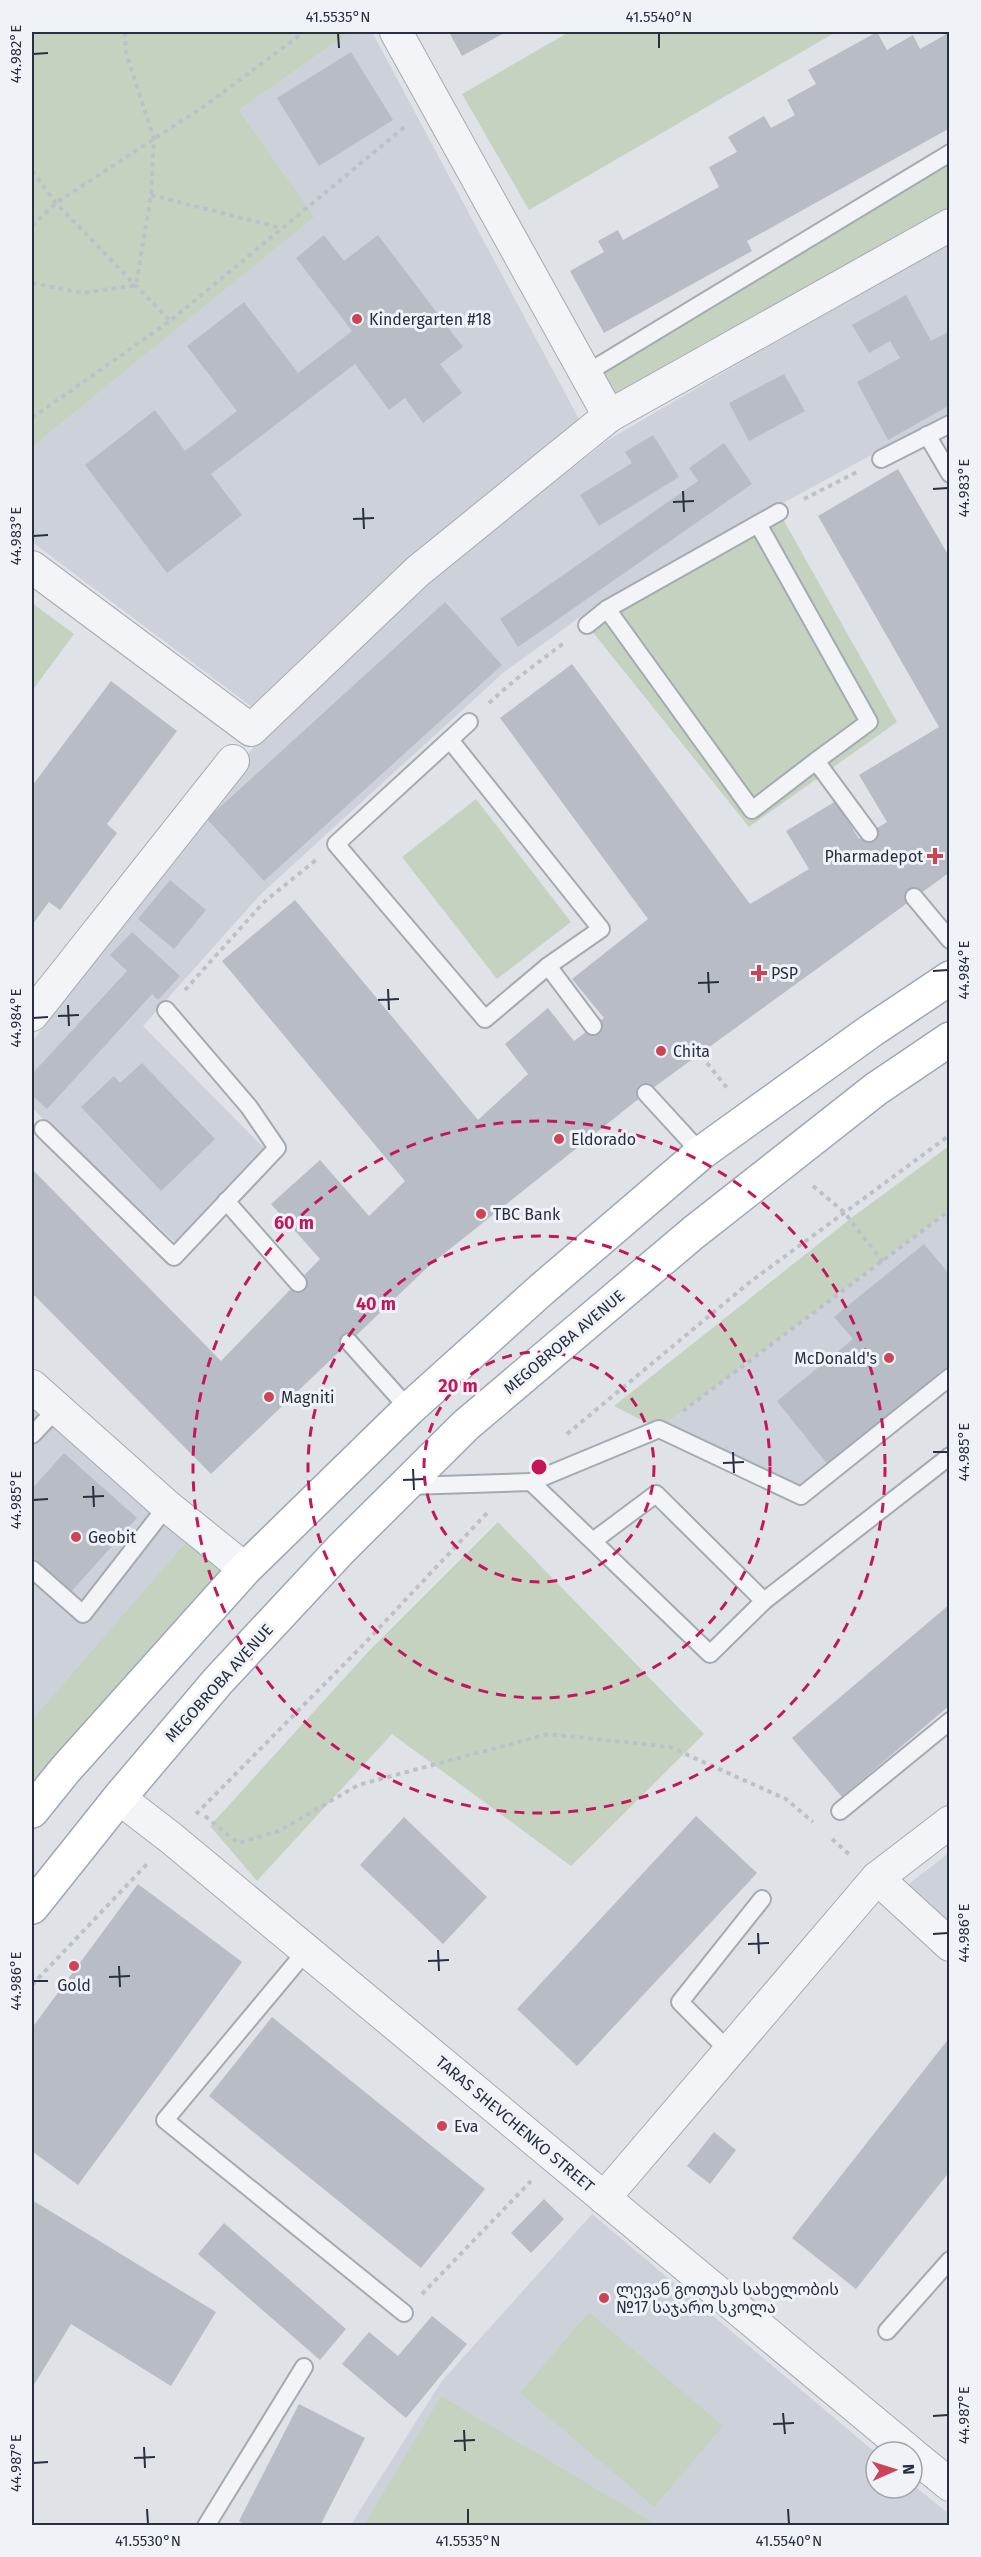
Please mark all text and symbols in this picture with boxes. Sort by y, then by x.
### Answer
text: 41.5535°N [305,8,371,26]
text: 41.5540°N [626,8,692,26]
text: 44.982°E [7,25,25,83]
place label: Kindergarten #18 [369,310,492,329]
marker: Kindergarten #18 [350,312,364,326]
text: 44.983°E [955,459,973,517]
text: 44.983°E [7,507,25,565]
place label: Pharmadepot [824,847,923,866]
marker: Pharmadepot [928,849,942,863]
text: 44.984°E [955,940,973,1000]
place label: PSP [771,964,798,983]
marker: PSP [752,966,766,980]
text: 44.984°E [7,988,25,1048]
place label: Chita [673,1042,710,1061]
marker: Chita [654,1044,668,1058]
place label: Eldorado [571,1130,636,1149]
marker: Eldorado [552,1132,566,1146]
place label: TBC Bank [493,1205,561,1224]
marker: TBC Bank [474,1207,488,1221]
text: 60 m [274,1212,314,1234]
street label: MEGOBROBA AVENUE [500,1286,628,1398]
text: 40 m [356,1293,396,1315]
place label: McDonald's [794,1349,877,1368]
marker: McDonald's [882,1351,896,1365]
text: 20 m [438,1375,478,1397]
place label: Magniti [281,1388,335,1407]
marker: Magniti [262,1390,276,1404]
text: 44.985°E [955,1423,973,1481]
centre of rings [529,1457,549,1477]
text: 44.985°E [7,1471,25,1529]
place label: Geobit [88,1528,136,1547]
marker: Geobit [69,1530,83,1544]
street label: MEGOBROBA AVENUE [161,1620,277,1746]
text: 44.986°E [955,1903,973,1963]
text: 44.986°E [7,1951,25,2011]
marker: Gold [67,1959,81,1973]
place label: Gold [57,1976,91,1995]
street label: TARAS SHEVCHENKO STREET [432,2052,599,2196]
place label: Eva [454,2117,479,2136]
marker: Eva [435,2119,449,2133]
place label: ლევან გოთუას სახელობის №17 საჯარო სკოლა [616,2280,839,2318]
marker: ლევან გოთუას სახელობის №17 საჯარო სკოლა [597,2291,611,2305]
text: 44.987°E [955,2386,973,2444]
text: 44.987°E [7,2434,25,2492]
north arrow [864,2440,924,2500]
text: N [899,2463,918,2475]
text: 41.5530°N [115,2532,181,2550]
text: 41.5535°N [435,2532,501,2550]
text: 41.5540°N [756,2532,822,2550]

